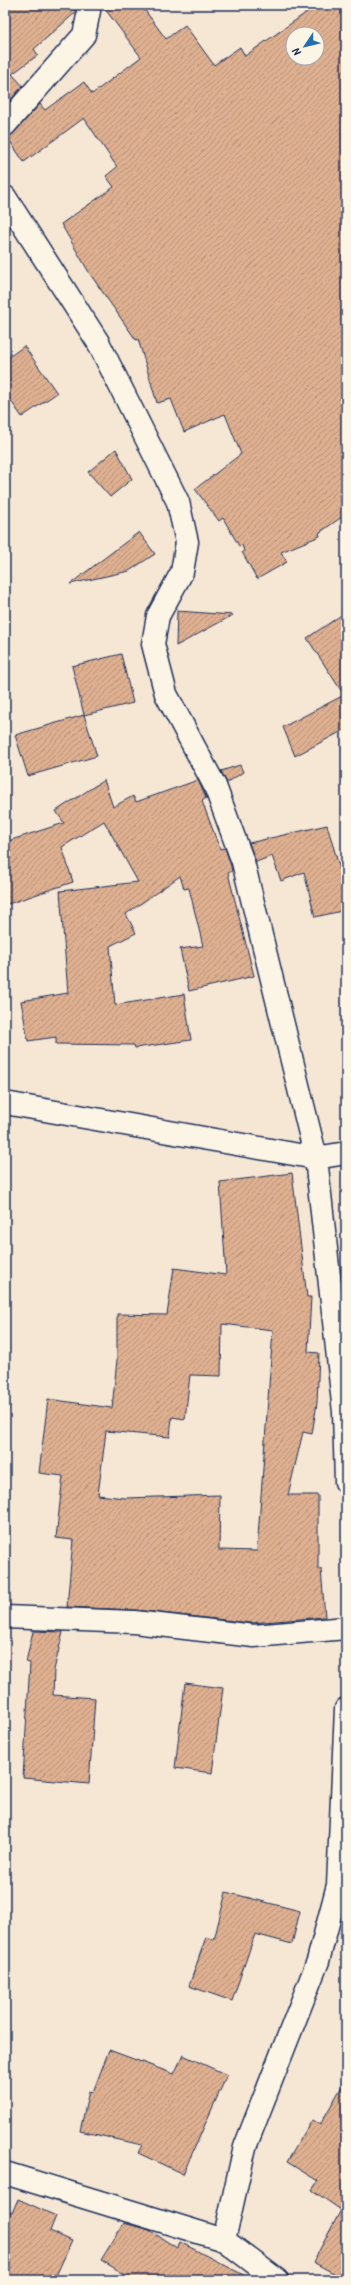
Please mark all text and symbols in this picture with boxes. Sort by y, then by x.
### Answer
north arrow [285,26,325,66]
text: N [288,43,307,59]

